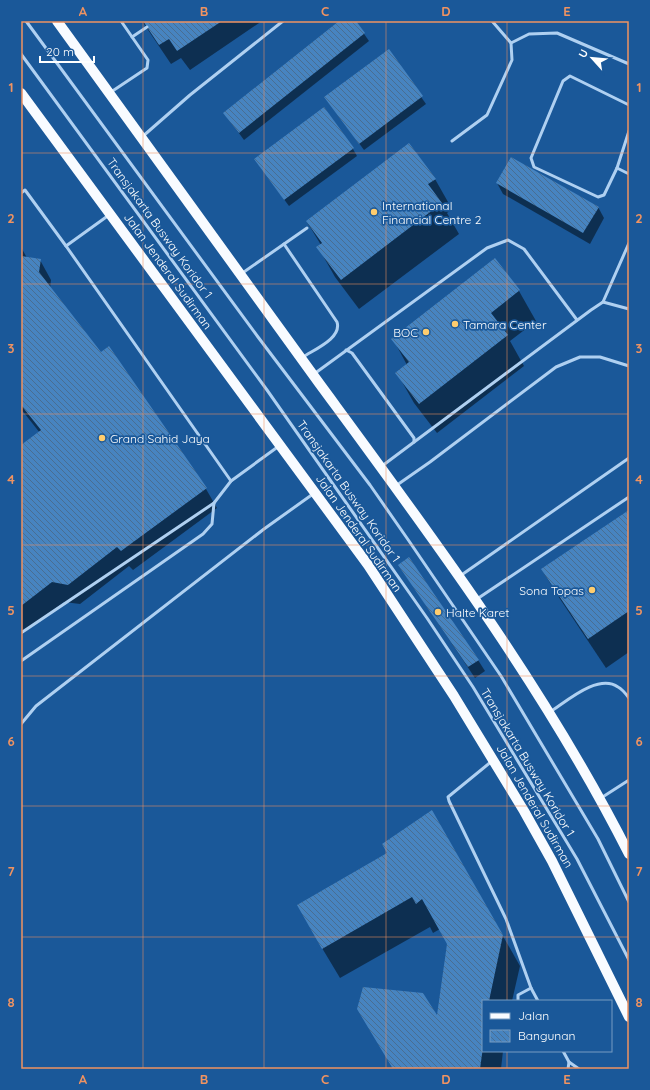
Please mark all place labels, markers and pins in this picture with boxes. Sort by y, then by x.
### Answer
place label: International Financial Centre 2 [382,198,482,227]
marker: International Financial Centre 2 [369,207,379,217]
place label: Tamara Center [463,317,547,332]
marker: Tamara Center [450,319,460,329]
place label: BOC [393,325,418,340]
marker: BOC [421,327,431,337]
place label: Grand Sahid Jaya [110,431,210,446]
marker: Grand Sahid Jaya [97,433,107,443]
place label: Sona Topas [519,583,584,598]
marker: Sona Topas [587,585,597,595]
place label: Halte Karet [446,605,509,620]
marker: Halte Karet [433,607,443,617]

